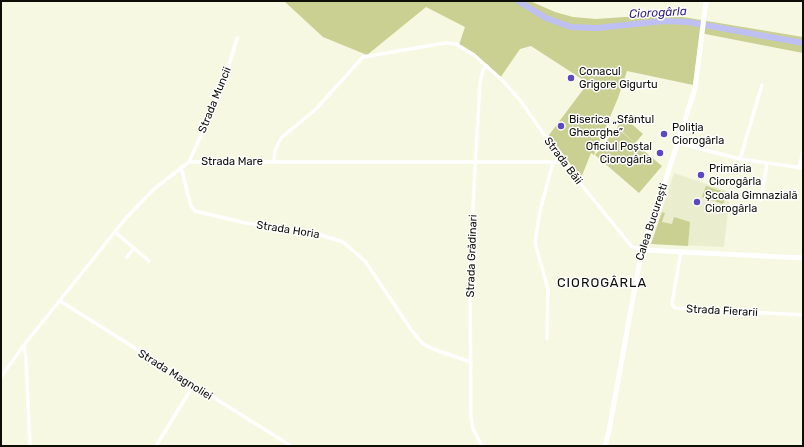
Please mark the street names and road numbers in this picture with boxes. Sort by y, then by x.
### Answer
street label: Strada Muncii [196,65,234,135]
street label: Strada Băii [541,135,585,187]
street label: Strada Mare [201,155,263,169]
street label: Calea București [633,182,671,262]
street label: Strada Grădinari [464,214,480,298]
street label: Strada Horia [256,218,320,242]
street label: Strada Fierarii [686,303,758,319]
street label: Strada Magnoliei [135,347,215,403]

